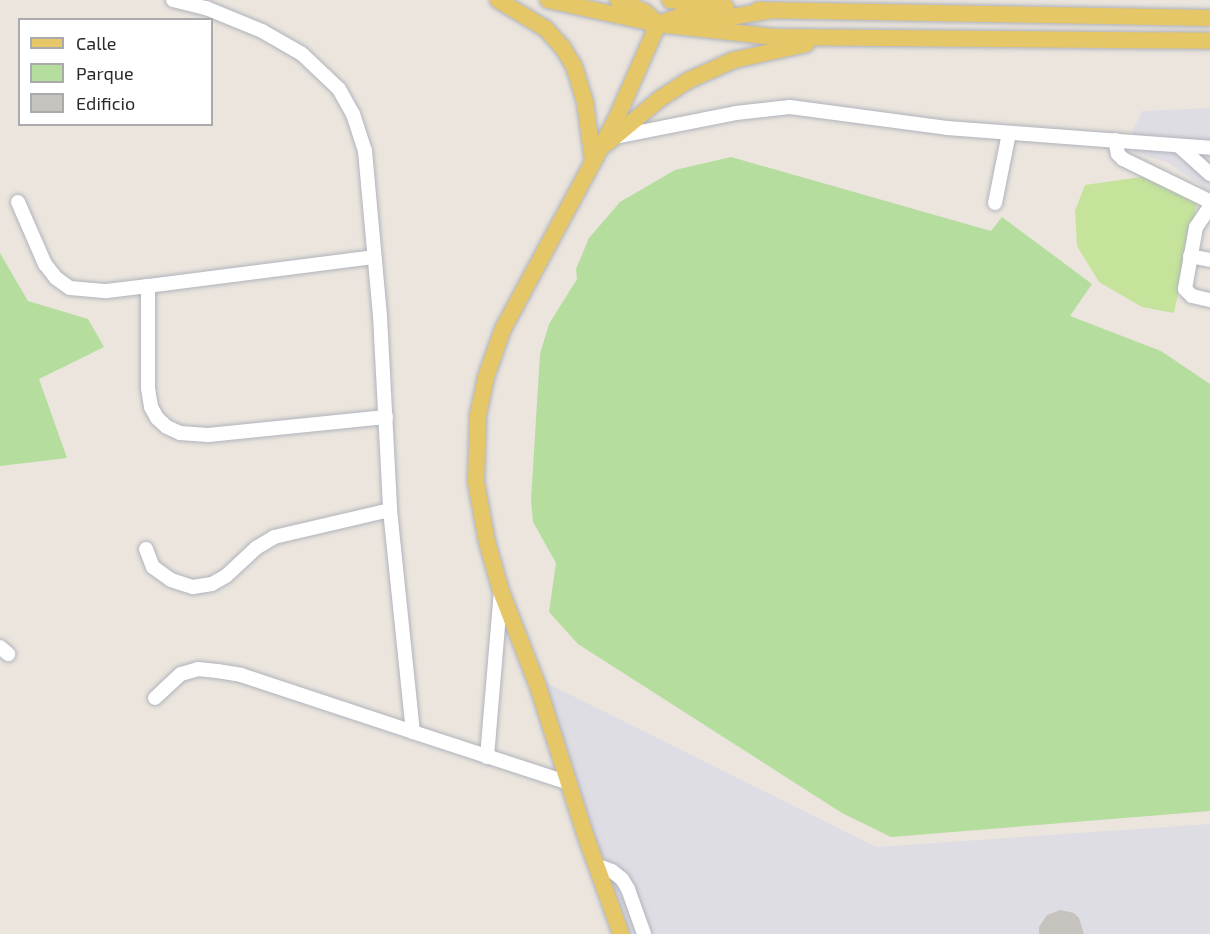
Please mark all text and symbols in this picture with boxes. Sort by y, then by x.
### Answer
legend [18,18,213,126]
text: Calle [76,32,117,54]
text: Parque [76,62,134,84]
text: Edificio [76,92,135,114]

